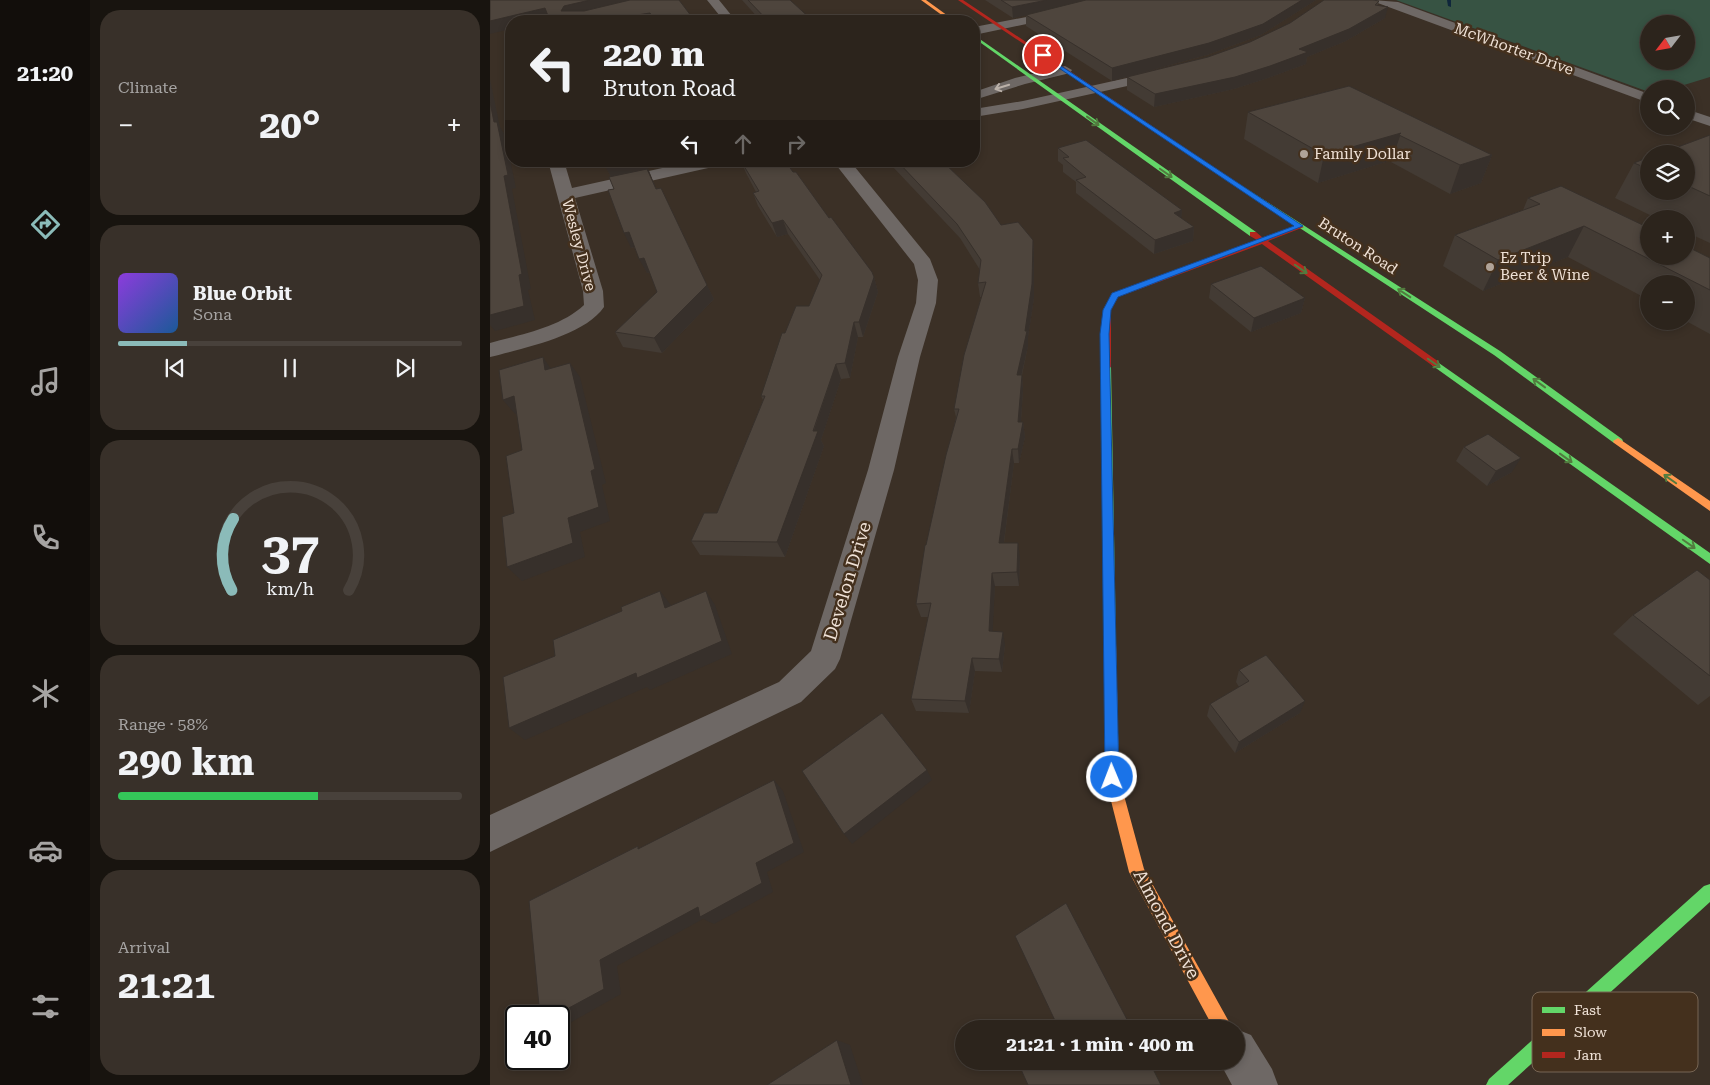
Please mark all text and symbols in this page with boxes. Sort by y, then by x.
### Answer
north arrow [1640,15,1695,70]
map controls [1640,15,1695,330]
street label: McWhorter Drive [1452,19,1576,79]
text: 220 m [603,34,704,75]
pin [1022,34,1064,76]
icon: left [520,35,585,100]
icon: arrive [1029,41,1057,69]
text: 21:20 [17,61,73,86]
text: Bruton Road [603,76,736,101]
text: Climate [118,78,177,97]
button: search [1640,80,1695,135]
one-way arrow [995,82,1011,92]
text: 20° [259,103,321,147]
text: − [118,109,134,142]
text: + [446,109,462,142]
one-way arrow [1086,116,1100,126]
icon: left [676,130,704,158]
icon: ahead [729,130,757,158]
icon: right [782,130,810,158]
place label: Family Dollar [1314,145,1411,163]
button: layers [1640,145,1695,200]
marker: Family Dollar [1298,148,1310,160]
one-way arrow [1159,168,1173,178]
street label: Wesley Drive [558,197,600,293]
icon: directions [28,207,63,242]
button: + [1640,210,1695,265]
street label: Bruton Road [1315,214,1401,278]
place label: Ez Trip Beer & Wine [1500,249,1589,284]
marker: Ez Trip Beer & Wine [1484,261,1496,273]
one-way arrow [1294,264,1308,274]
button: − [1640,275,1695,330]
text: Blue Orbit [193,282,292,305]
one-way arrow [1397,288,1411,298]
text: Sona [193,305,232,324]
icon: previous [161,354,189,382]
icon: pause [276,354,304,382]
icon: next [391,354,419,382]
one-way arrow [1427,358,1441,368]
icon: music [28,364,63,399]
one-way arrow [1533,378,1546,389]
one-way arrow [1558,453,1572,463]
one-way arrow [1663,474,1677,484]
street label: Develon Drive [819,519,875,643]
icon: phone [28,520,63,555]
text: 37 [261,521,319,582]
one-way arrow [1681,539,1695,550]
text: km/h [266,578,314,599]
icon: climate [28,676,63,711]
text: Range · 58% [118,715,208,734]
text: 290 km [118,740,254,784]
position arrow [1085,750,1137,802]
icon: car [28,833,63,868]
street label: Almond Drive [1129,866,1205,982]
text: Arrival [118,938,170,957]
text: 21:21 [118,963,215,1007]
icon: filters [28,989,63,1024]
legend [1532,992,1698,1072]
text: Fast [1574,1002,1601,1018]
speed limit sign: 40 [505,1005,570,1070]
text: Slow [1574,1024,1607,1040]
text: 21:21 · 1 min · 400 m [1006,1033,1194,1056]
text: Jam [1574,1047,1602,1063]

